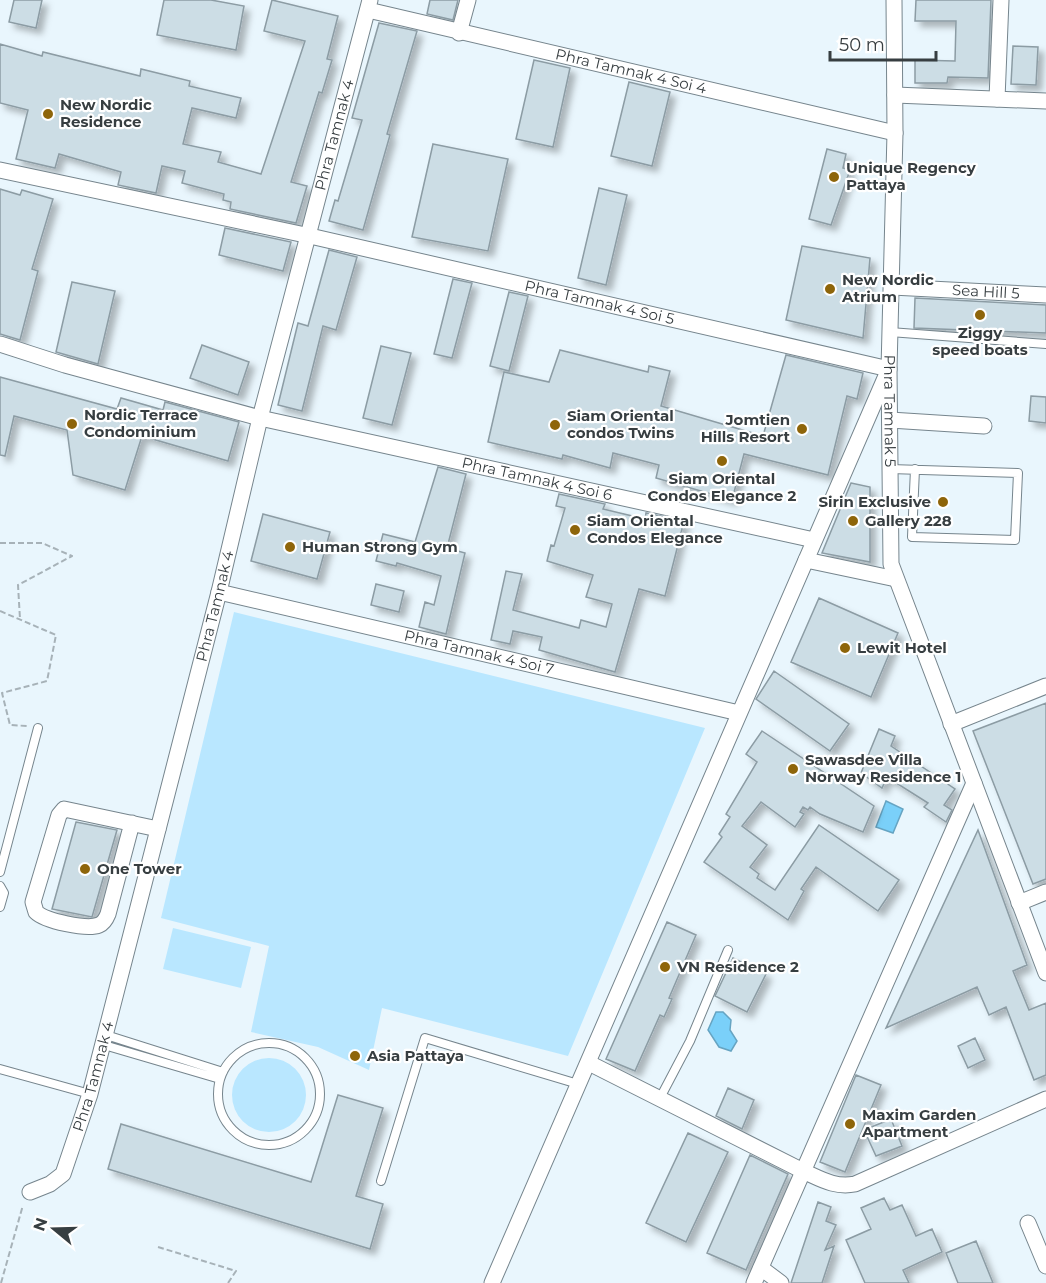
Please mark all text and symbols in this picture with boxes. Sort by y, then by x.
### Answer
scale bar [830,24,936,62]
text: 50 m [839,34,885,56]
street label: Phra Tamnak 4 Soi 4 [554,44,708,98]
street label: Phra Tamnak 4 [310,77,358,192]
place label: New Nordic Residence [60,95,152,131]
marker: New Nordic Residence [41,107,55,121]
place label: Unique Regency Pattaya [846,158,977,194]
marker: Unique Regency Pattaya [827,170,841,184]
place label: New Nordic Atrium [841,270,934,306]
street label: Phra Tamnak 4 Soi 5 [523,276,676,328]
street label: Sea Hill 5 [952,280,1020,303]
marker: New Nordic Atrium [823,282,837,296]
marker: Ziggy speed boats [973,308,987,322]
place label: Ziggy speed boats [932,323,1028,359]
street label: Phra Tamnak 5 [880,354,900,467]
place label: Nordic Terrace Condominium [84,405,198,441]
place label: Siam Oriental condos Twins [567,406,674,442]
place label: Jomtien Hills Resort [701,410,790,446]
marker: Nordic Terrace Condominium [65,417,79,431]
marker: Siam Oriental condos Twins [548,418,562,432]
marker: Jomtien Hills Resort [795,422,809,436]
street label: Phra Tamnak 4 Soi 6 [460,453,614,504]
marker: Siam Oriental Condos Elegance 2 [715,454,729,468]
place label: Siam Oriental Condos Elegance 2 [648,469,797,505]
place label: Sirin Exclusive [818,492,931,511]
marker: Sirin Exclusive [936,495,950,509]
place label: Siam Oriental Condos Elegance [587,511,723,547]
place label: Gallery 228 [865,511,952,530]
marker: Gallery 228 [846,514,860,528]
marker: Siam Oriental Condos Elegance [568,523,582,537]
place label: Human Strong Gym [302,537,458,556]
marker: Human Strong Gym [283,540,297,554]
street label: Phra Tamnak 4 [191,548,237,664]
street label: Phra Tamnak 4 Soi 7 [402,625,556,679]
place label: Lewit Hotel [857,638,947,657]
marker: Lewit Hotel [838,641,852,655]
place label: Sawasdee Villa Norway Residence 1 [805,750,961,786]
marker: Sawasdee Villa Norway Residence 1 [786,762,800,776]
place label: One Tower [97,859,182,878]
marker: One Tower [78,862,92,876]
place label: VN Residence 2 [676,957,799,976]
marker: VN Residence 2 [658,960,672,974]
street label: Phra Tamnak 4 [68,1019,117,1134]
place label: Asia Pattaya [366,1046,464,1065]
marker: Asia Pattaya [348,1049,362,1063]
place label: Maxim Garden Apartment [861,1105,976,1141]
marker: Maxim Garden Apartment [843,1117,857,1131]
north arrow [24,1199,84,1259]
text: N [29,1215,51,1233]

